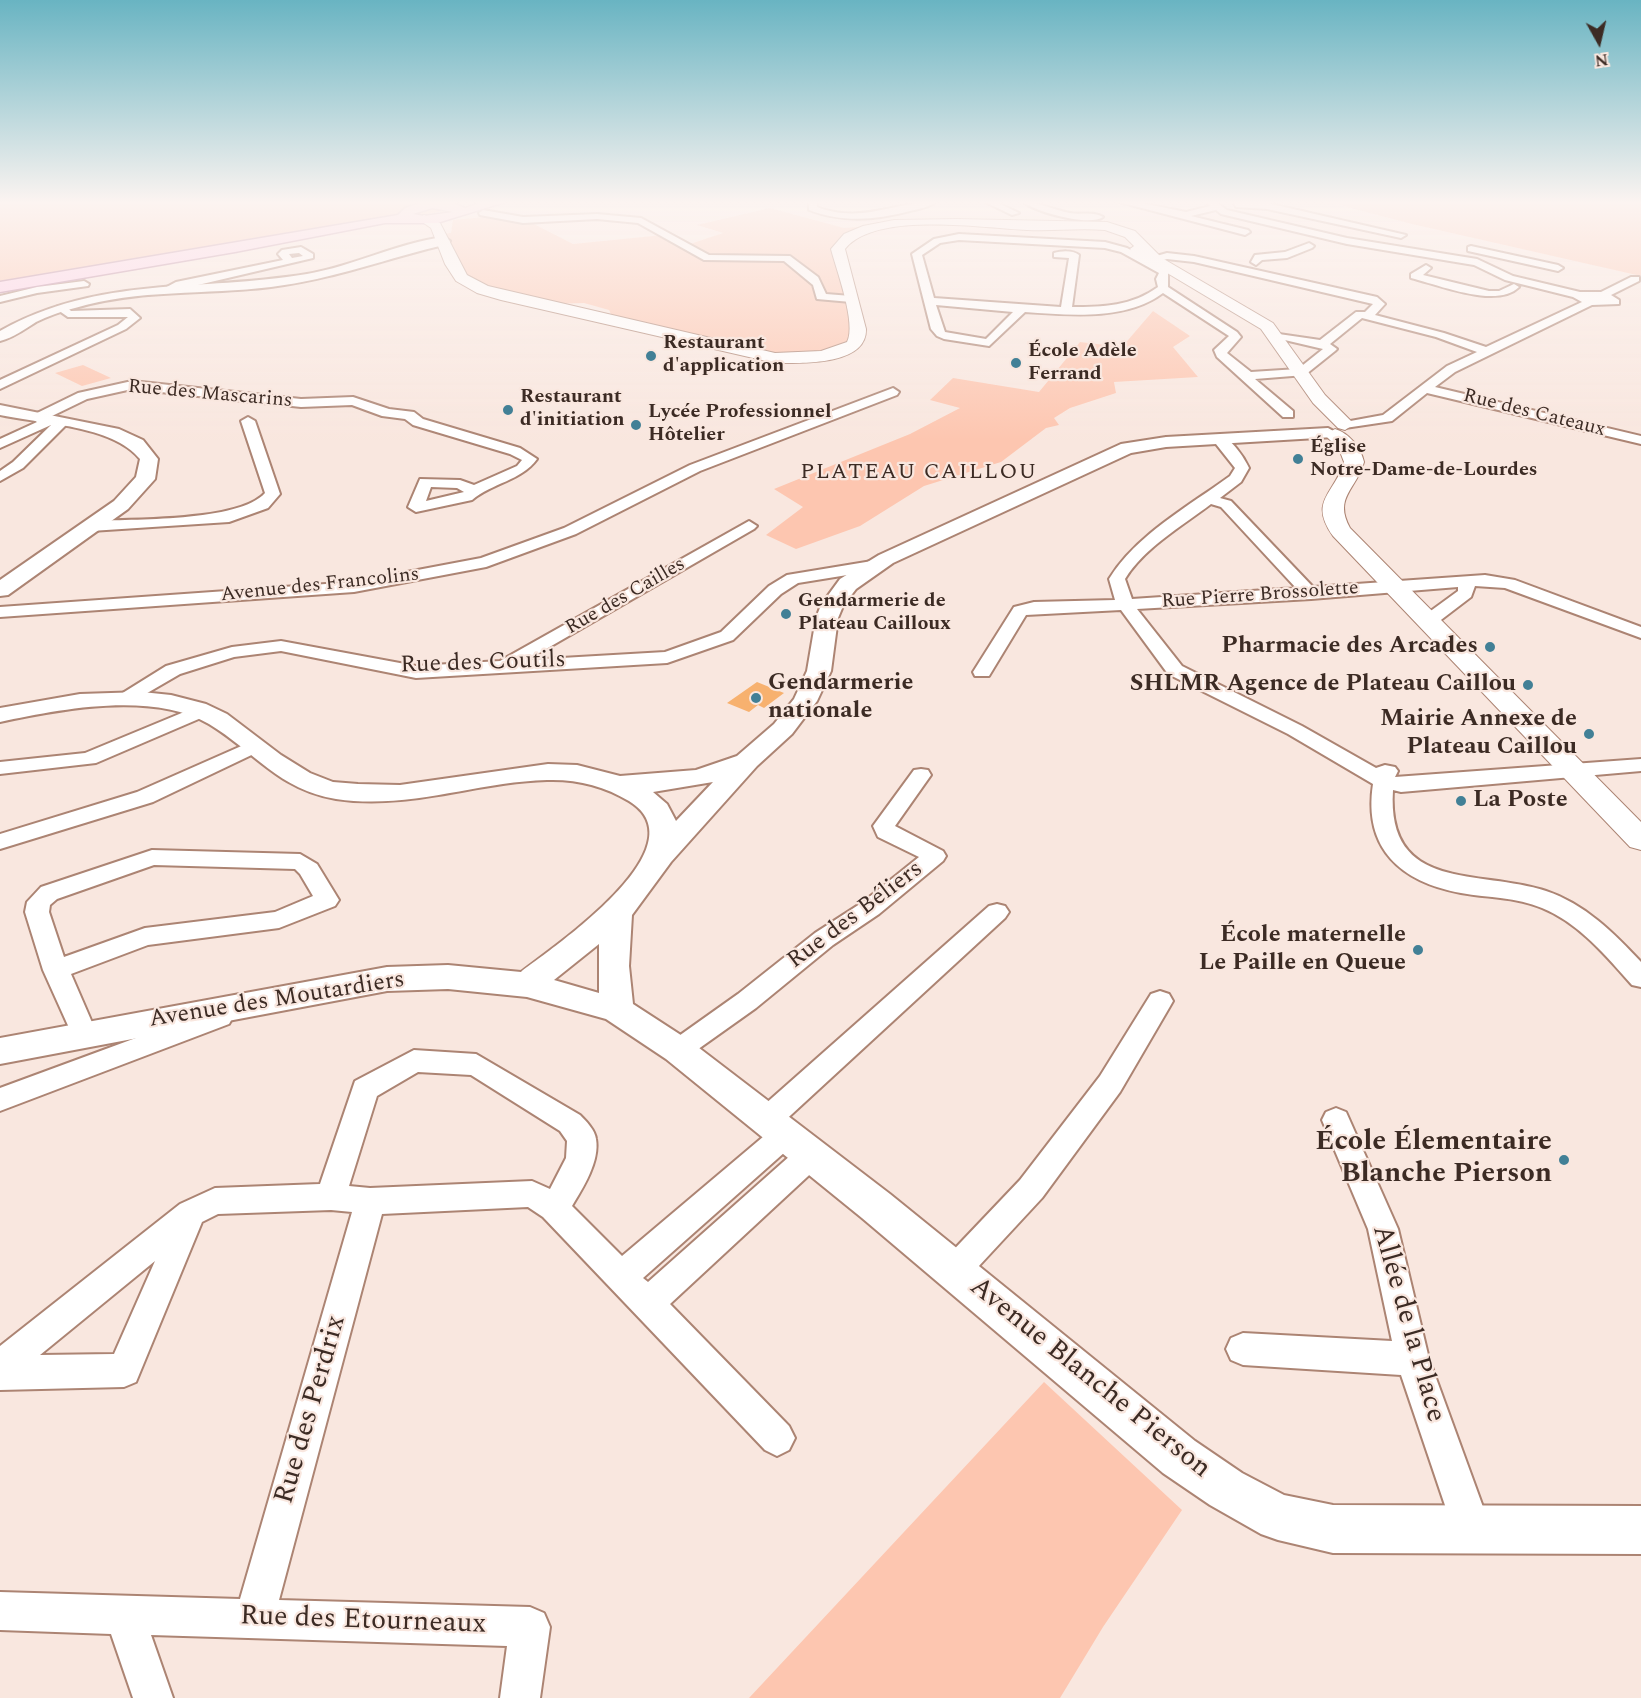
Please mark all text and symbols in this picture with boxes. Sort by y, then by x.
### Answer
north arrow [1569,12,1629,72]
text: N [1593,47,1610,73]
place label: Restaurant d'application [663,332,784,379]
place label: École Adèle Ferrand [1028,340,1137,387]
marker: Restaurant d'application [644,349,658,363]
marker: École Adèle Ferrand [1009,356,1023,370]
street label: Rue des Mascarins [127,376,293,414]
street label: Rue des Cateaux [1460,385,1608,443]
place label: Restaurant d'initiation [520,386,625,433]
place label: Lycée Professionnel Hôtelier [648,401,831,448]
marker: Restaurant d'initiation [501,403,515,417]
marker: Lycée Professionnel Hôtelier [629,418,643,432]
place label: Église Notre-Dame-de-Lourdes [1310,436,1538,483]
marker: Église Notre-Dame-de-Lourdes [1291,452,1305,466]
district label: PLATEAU CAILLOU [800,461,1038,487]
street label: Rue des Cailles [562,553,690,641]
street label: Avenue des Francolins [220,564,420,608]
street label: Rue Pierre Brossolette [1161,577,1359,615]
place label: Gendarmerie de Plateau Cailloux [798,590,951,637]
marker: Gendarmerie de Plateau Cailloux [779,607,793,621]
place label: Pharmacie des Arcades [1221,633,1478,661]
marker: Pharmacie des Arcades [1483,640,1497,654]
street label: Rue des Coutils [400,647,566,681]
place label: Gendarmerie nationale [768,670,913,726]
place label: SHLMR Agence de Plateau Caillou [1130,671,1516,699]
marker: SHLMR Agence de Plateau Caillou [1521,678,1535,692]
marker: Gendarmerie nationale [749,691,763,705]
place label: Mairie Annexe de Plateau Caillou [1380,706,1577,762]
marker: Mairie Annexe de Plateau Caillou [1582,727,1596,741]
place label: La Poste [1473,787,1568,815]
marker: La Poste [1454,794,1468,808]
street label: Rue des Béliers [783,856,929,976]
place label: École maternelle Le Paille en Queue [1199,922,1406,978]
marker: École maternelle Le Paille en Queue [1411,943,1425,957]
street label: Avenue des Moutardiers [147,967,407,1035]
place label: École Élementaire Blanche Pierson [1315,1127,1552,1193]
marker: École Élementaire Blanche Pierson [1557,1153,1571,1167]
street label: Allée de la Place [1363,1222,1451,1426]
street label: Avenue Blanche Pierson [962,1271,1216,1487]
street label: Rue des Perdrix [269,1312,355,1508]
street label: Rue des Etourneaux [239,1601,487,1643]

